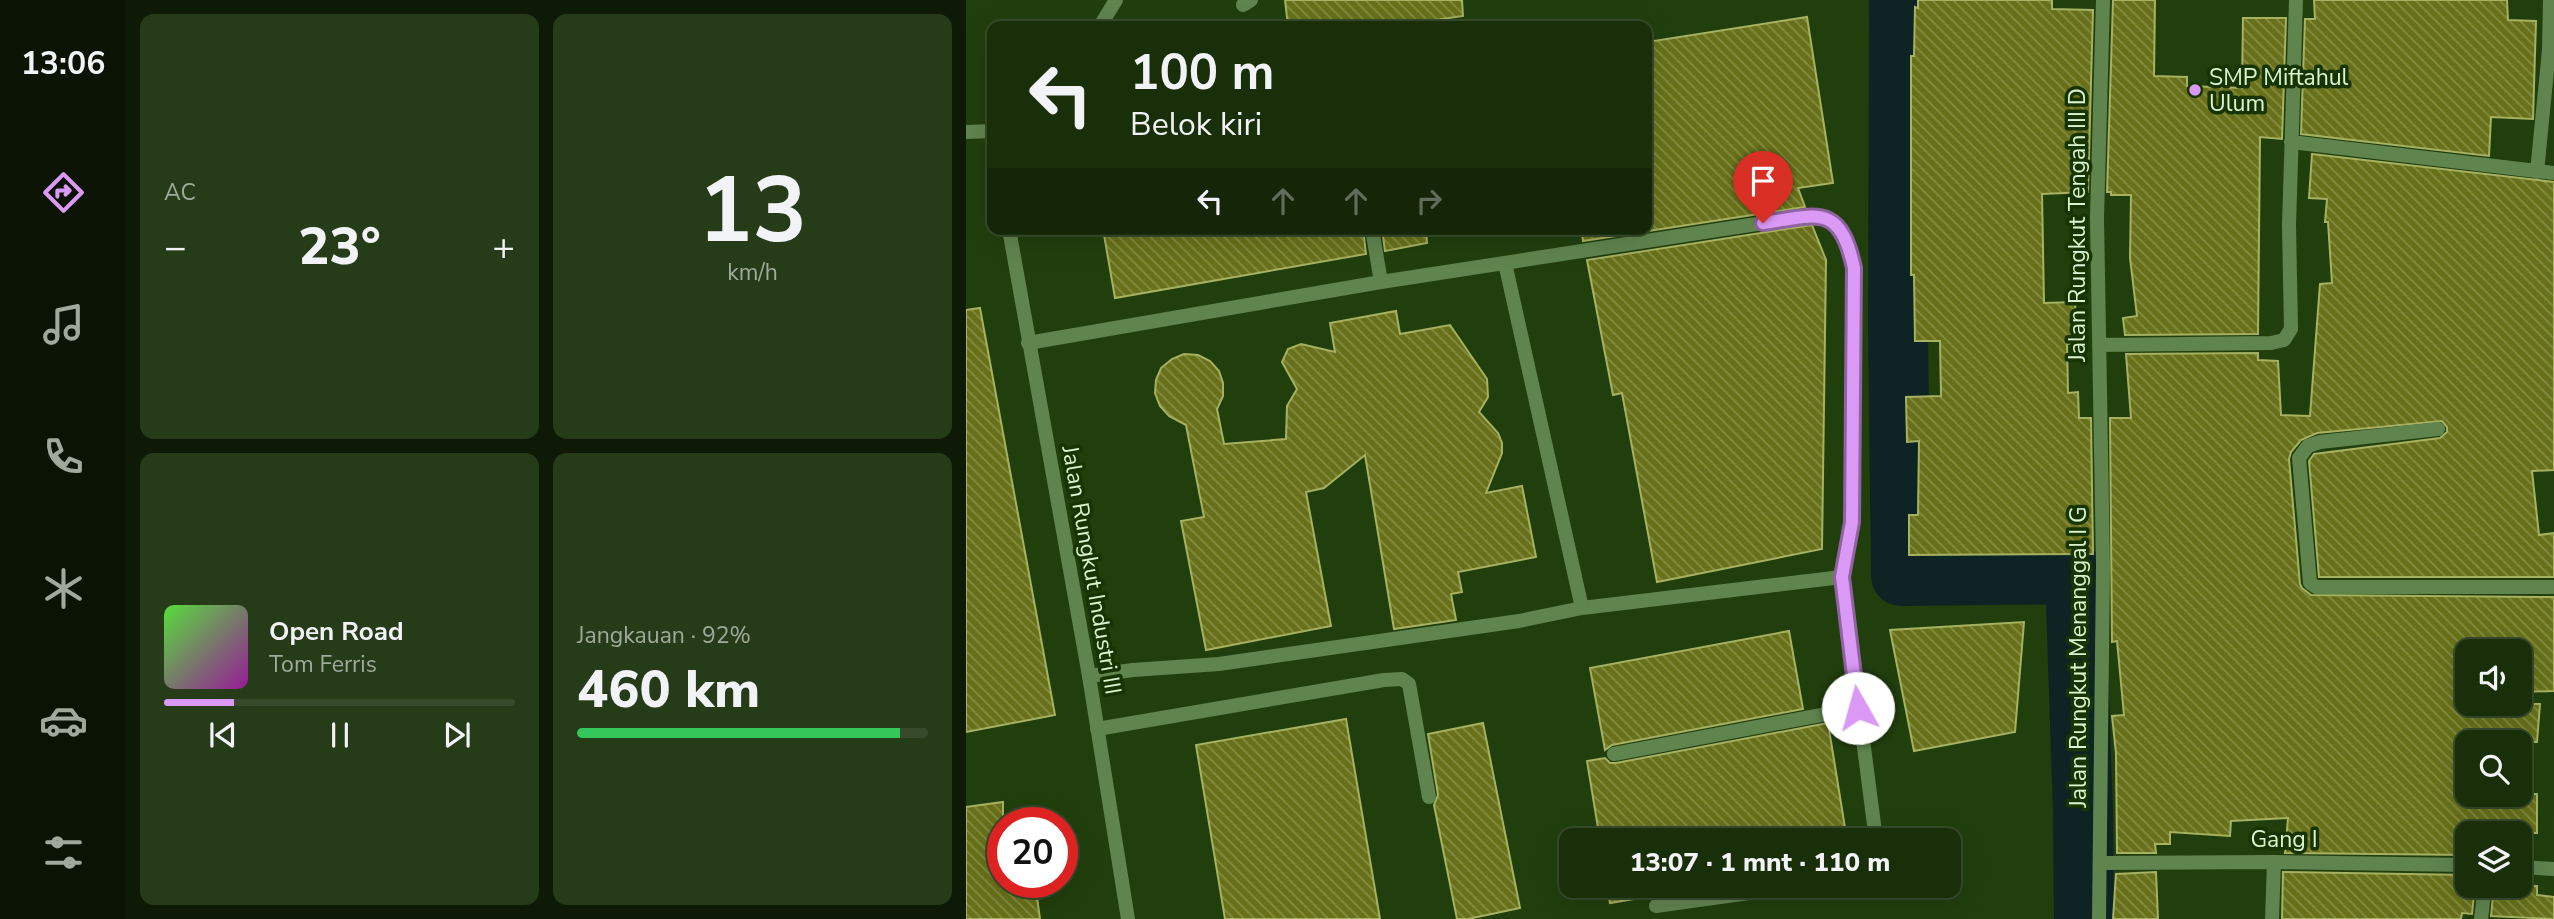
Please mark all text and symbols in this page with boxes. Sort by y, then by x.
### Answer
text: 100 m [1130,39,1274,106]
text: 13:06 [21,42,105,85]
icon: left [1015,49,1106,140]
place label: SMP Miftahul Ulum [2209,62,2349,119]
marker: SMP Miftahul Ulum [2187,82,2203,98]
street label: Jalan Rungkut Tengah III D [2062,88,2093,363]
text: Belok kiri [1130,103,1262,146]
text: 13 [698,149,807,273]
pin [1733,151,1793,223]
icon: arrive [1744,162,1782,200]
icon: directions [39,168,88,217]
text: AC [164,177,196,208]
icon: left [1191,182,1229,220]
icon: ahead [1264,182,1302,220]
icon: ahead [1337,182,1375,220]
icon: right [1410,182,1448,220]
text: 23° [298,211,381,282]
text: − [164,222,187,273]
text: + [492,222,515,273]
text: km/h [727,257,778,288]
icon: music [39,300,88,349]
icon: phone [39,432,88,481]
street label: Jalan Rungkut Industri III [1054,442,1129,697]
street label: Jalan Rungkut Menanggal I G [2063,506,2094,809]
icon: climate [39,564,88,613]
text: Open Road [269,614,404,649]
text: Jangkauan · 92% [577,620,751,651]
map controls [2455,639,2532,898]
button: sound [2455,639,2532,716]
text: Tom Ferris [269,649,377,680]
text: 460 km [577,654,760,725]
position arrow [1821,671,1895,745]
icon: car [39,696,88,745]
icon: previous [204,716,242,754]
icon: pause [321,716,359,754]
icon: next [438,716,476,754]
button: search [2455,730,2532,807]
speed limit sign: 20 [987,807,1078,898]
button: layers [2455,821,2532,898]
street label: Gang I [2250,824,2318,855]
icon: filters [39,828,88,877]
text: 13:07 · 1 mnt · 110 m [1630,845,1890,880]

